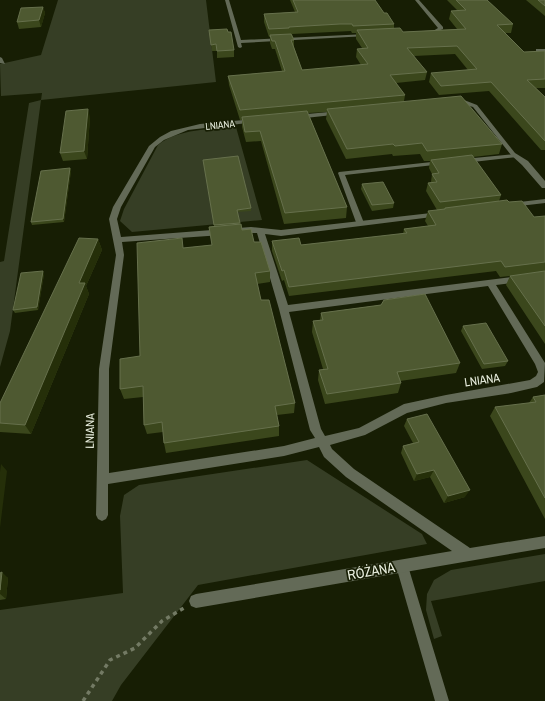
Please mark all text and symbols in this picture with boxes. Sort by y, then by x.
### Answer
street label: LNIANA [205,117,236,133]
street label: LNIANA [463,370,501,390]
street label: LNIANA [82,413,98,449]
street label: RÓŻANA [346,558,396,584]

